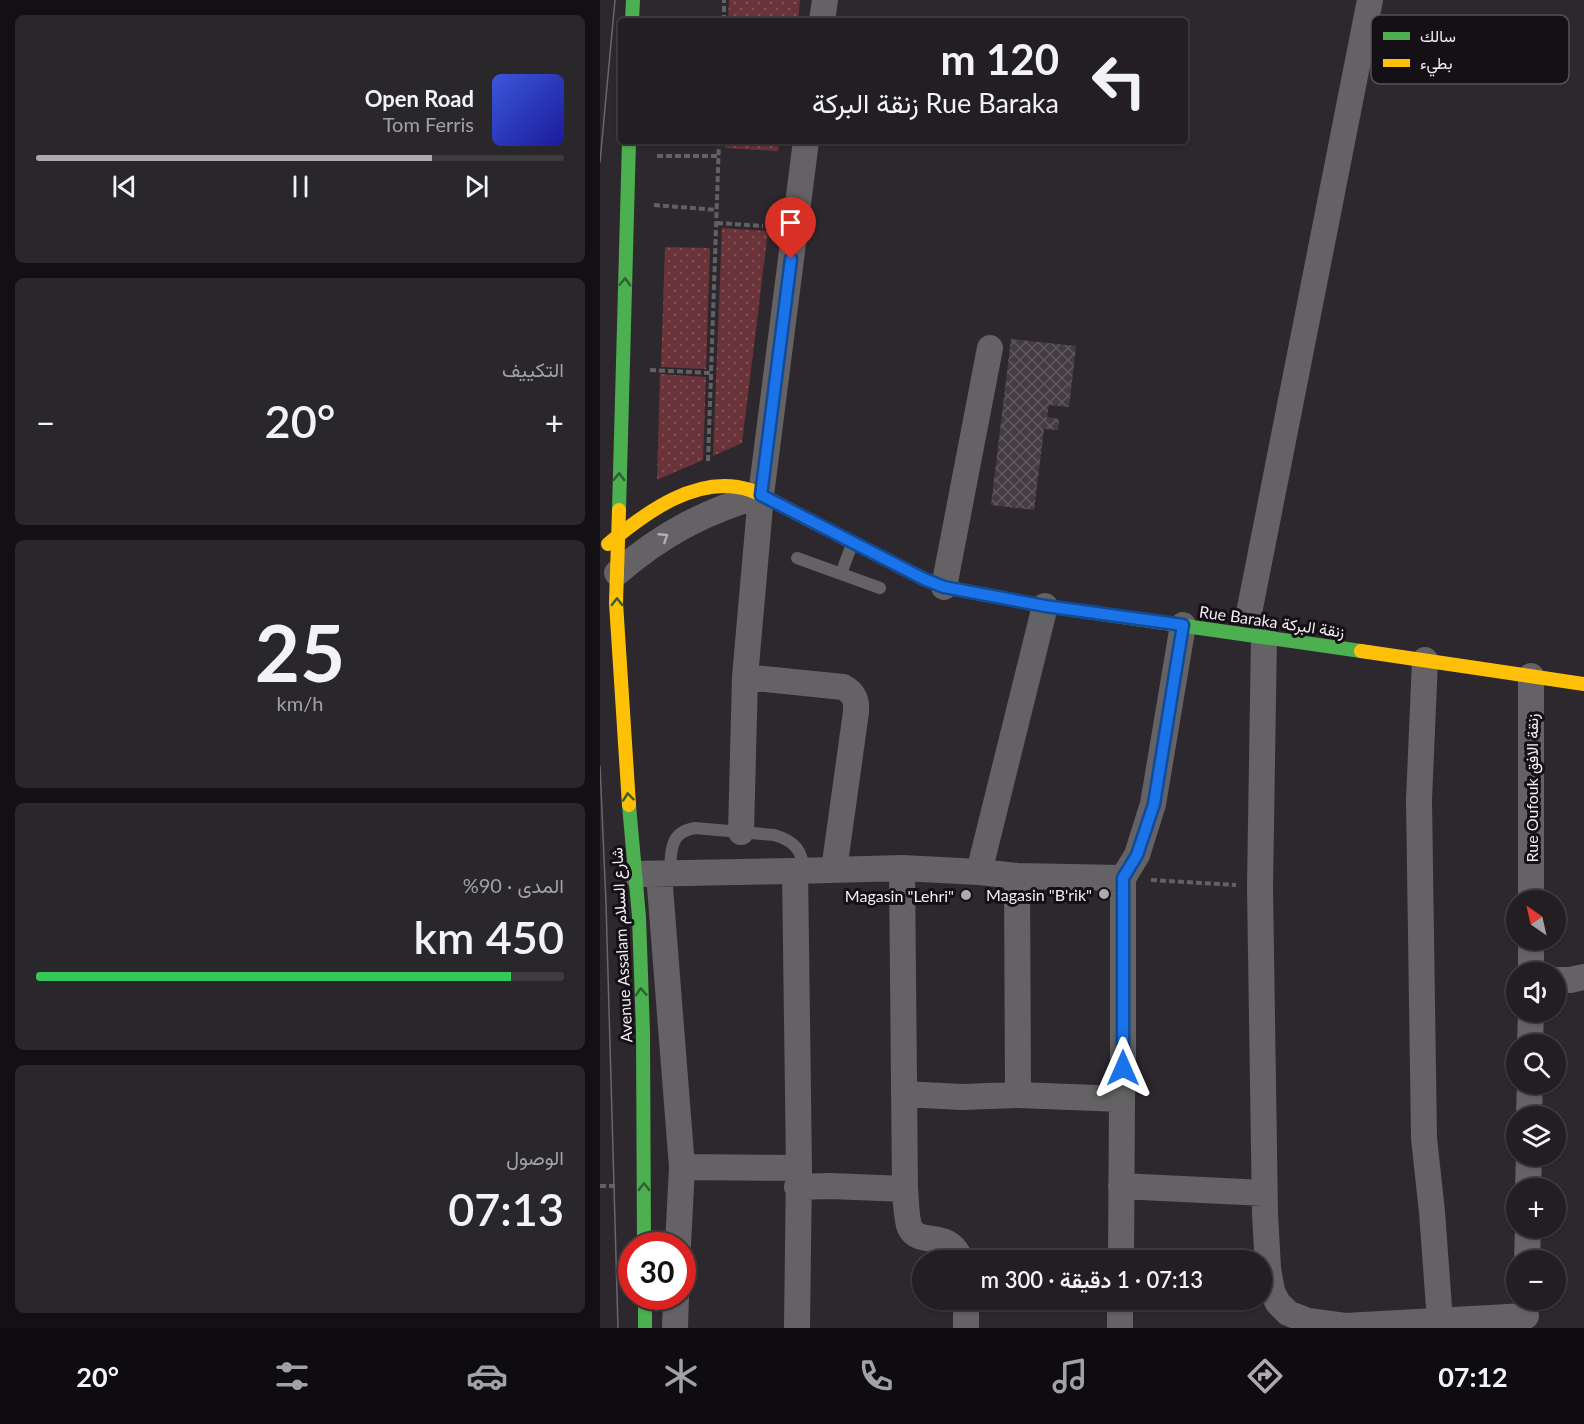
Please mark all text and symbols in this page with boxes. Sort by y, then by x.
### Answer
legend [1371,15,1569,84]
text: سالك [1420,26,1456,45]
text: 120 m [941,34,1059,84]
icon: left [1080,42,1158,120]
text: بطيء [1420,53,1452,77]
text: Open Road [365,85,474,112]
text: Rue Baraka زنقة البركة [812,86,1059,119]
text: Tom Ferris [383,112,474,136]
icon: previous [108,170,141,203]
icon: pause [284,170,317,203]
icon: next [460,170,493,203]
pin [765,197,816,259]
icon: arrive [774,206,807,239]
one-way arrow [619,278,631,287]
text: التكييف [502,357,564,381]
text: 20° [265,394,335,448]
text: − [36,402,55,442]
text: + [545,402,564,442]
one-way arrow [613,472,625,481]
one-way arrow [658,533,668,545]
one-way arrow [611,598,623,607]
street label: Rue Baraka زنقة البركة [1198,601,1346,643]
text: 25 [255,605,345,699]
text: km/h [277,691,323,715]
street label: Rue Oufouk زنقة الافق [1522,714,1543,862]
one-way arrow [622,792,635,802]
street label: Avenue Assalam شارع السلام [606,847,639,1043]
text: المدى · 90% [463,873,564,897]
place label: Magasin "B'rik" [986,885,1092,904]
place label: Magasin "Lehri" [845,886,954,905]
marker: Magasin "B'rik" [1097,887,1111,901]
marker: Magasin "Lehri" [959,888,973,902]
north arrow [1506,890,1566,950]
map controls [1506,890,1566,1310]
text: 450 km [414,910,564,964]
button: sound [1506,962,1566,1022]
one-way arrow [634,987,647,996]
button: search [1506,1034,1566,1094]
position arrow [1091,1036,1155,1100]
button: layers [1506,1106,1566,1166]
text: الوصول [506,1145,564,1169]
button: + [1506,1178,1566,1238]
text: 07:13 [448,1182,564,1236]
one-way arrow [638,1182,650,1191]
speed limit sign: 30 [618,1232,696,1310]
button: − [1506,1250,1566,1310]
text: 07:13 · 1 دقيقة · 300 m [981,1266,1203,1293]
icon: filters [271,1355,313,1397]
icon: car [466,1355,508,1397]
icon: climate [660,1355,702,1397]
icon: phone [855,1355,897,1397]
icon: music [1049,1355,1091,1397]
icon: directions [1244,1355,1286,1397]
text: 20° [76,1360,119,1393]
text: 07:12 [1438,1360,1508,1393]

